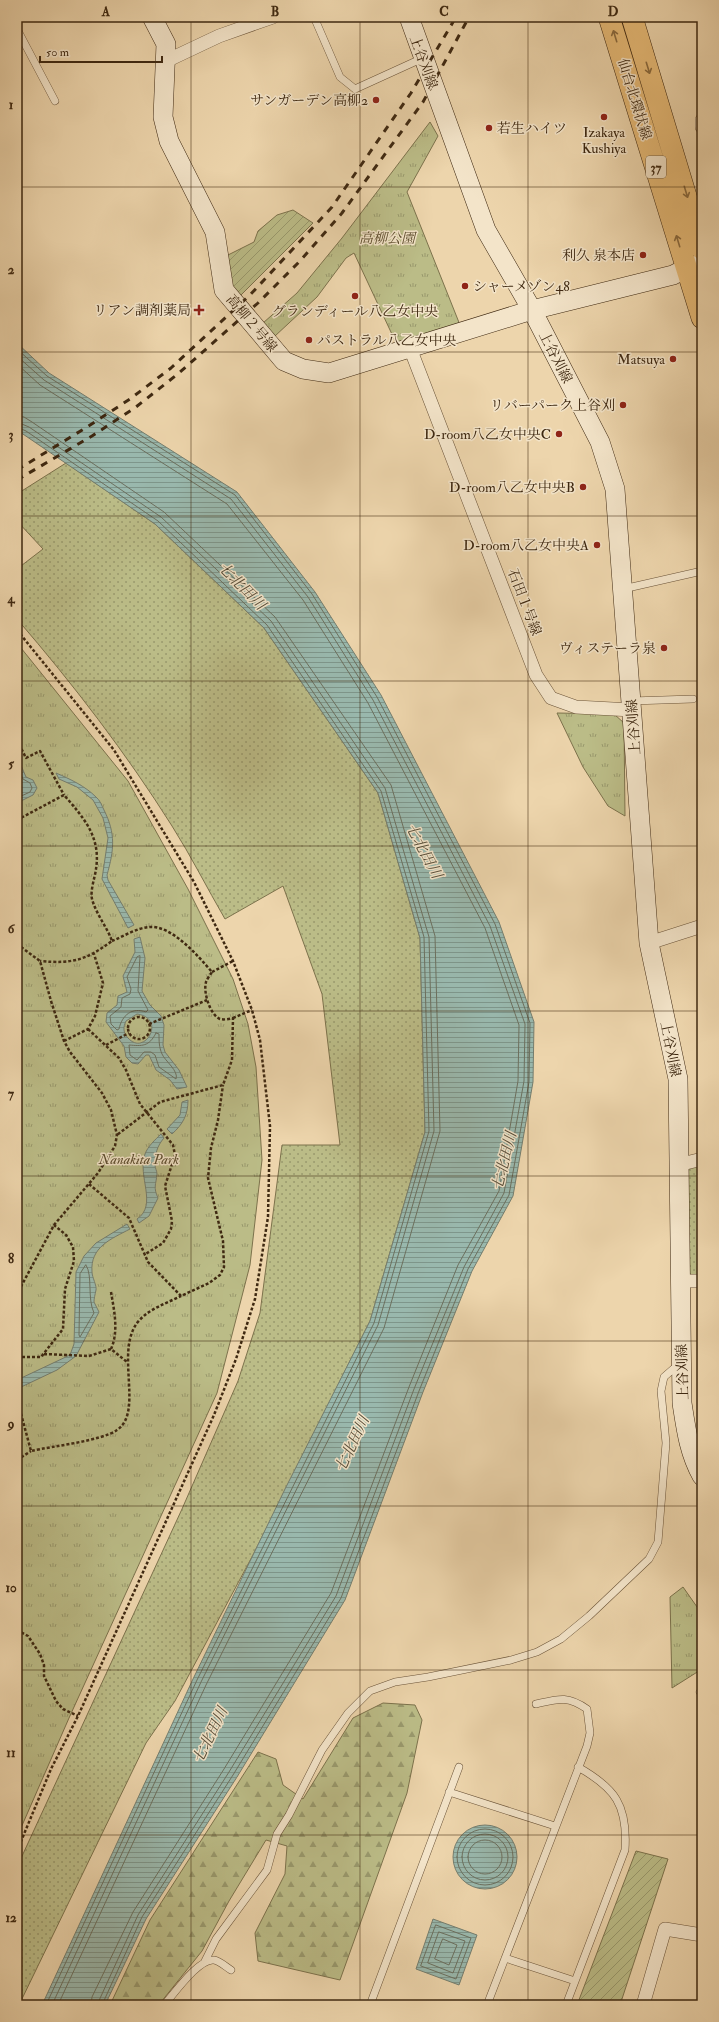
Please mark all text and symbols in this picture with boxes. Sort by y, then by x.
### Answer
text: A [101,4,111,20]
text: B [271,4,279,20]
text: C [439,4,449,20]
text: D [608,4,619,20]
one-way arrow [611,30,618,43]
street label: 上谷刈線 [406,33,441,91]
scale bar [40,38,162,64]
text: 50 m [46,45,70,60]
street label: 仙台北環状線 [614,56,655,142]
one-way arrow [645,61,652,74]
place label: サンガーデン高柳2 [250,92,368,109]
marker: サンガーデン高柳2 [371,95,381,105]
text: 1 [9,97,14,113]
marker: Izakaya Kushiya [599,112,609,122]
place label: 若生ハイツ [497,120,567,137]
marker: 若生ハイツ [484,123,494,133]
place label: Izakaya Kushiya [582,124,626,158]
road number: 37 [646,156,666,178]
one-way arrow [683,185,690,198]
park label: 高柳公園 [359,230,417,247]
one-way arrow [674,234,681,247]
place label: 利久 泉本店 [562,247,635,264]
marker: 利久 泉本店 [638,250,648,260]
text: 2 [8,262,15,278]
place label: シャーメゾン48 [473,278,570,295]
marker: シャーメゾン48 [460,281,470,291]
street label: 高柳２号線 [223,291,281,356]
marker: グランディール八乙女中央 [350,291,360,301]
place label: リアン調剤薬局 [94,302,191,319]
place label: グランディール八乙女中央 [272,303,438,320]
marker: リアン調剤薬局 [194,305,204,315]
street label: 上谷刈線 [535,328,576,386]
place label: パストラル八乙女中央 [317,332,457,349]
marker: パストラル八乙女中央 [304,335,314,345]
place label: Matsuya [617,351,665,369]
marker: Matsuya [668,354,678,364]
place label: リバーパーク上谷刈 [490,397,615,414]
marker: リバーパーク上谷刈 [618,400,628,410]
place label: D-room八乙女中央C [424,426,551,443]
text: 3 [9,427,14,443]
marker: D-room八乙女中央C [554,429,564,439]
place label: D-room八乙女中央B [449,479,575,496]
marker: D-room八乙女中央B [578,482,588,492]
place label: D-room八乙女中央A [463,537,589,554]
marker: D-room八乙女中央A [592,540,602,550]
water label: 七北田川 [214,558,271,616]
street label: 石田１号線 [504,566,545,638]
text: 4 [6,591,15,607]
place label: ヴィステーラ泉 [559,640,656,657]
marker: ヴィステーラ泉 [659,643,669,653]
street label: 上谷刈線 [623,698,644,755]
text: 5 [8,756,14,772]
water label: 七北田川 [401,820,447,884]
text: 6 [8,921,16,937]
street label: 上谷刈線 [657,1020,684,1078]
text: 7 [8,1086,15,1102]
water label: 七北田川 [488,1128,521,1193]
park label: Nanakita Park [98,1151,179,1168]
text: 8 [8,1251,14,1267]
street label: 上谷刈線 [673,1344,692,1400]
water label: 七北田川 [331,1411,375,1475]
text: 9 [6,1416,15,1432]
text: 10 [5,1580,17,1596]
water label: 七北田川 [189,1702,233,1766]
text: 11 [6,1745,16,1761]
text: 12 [5,1910,17,1926]

